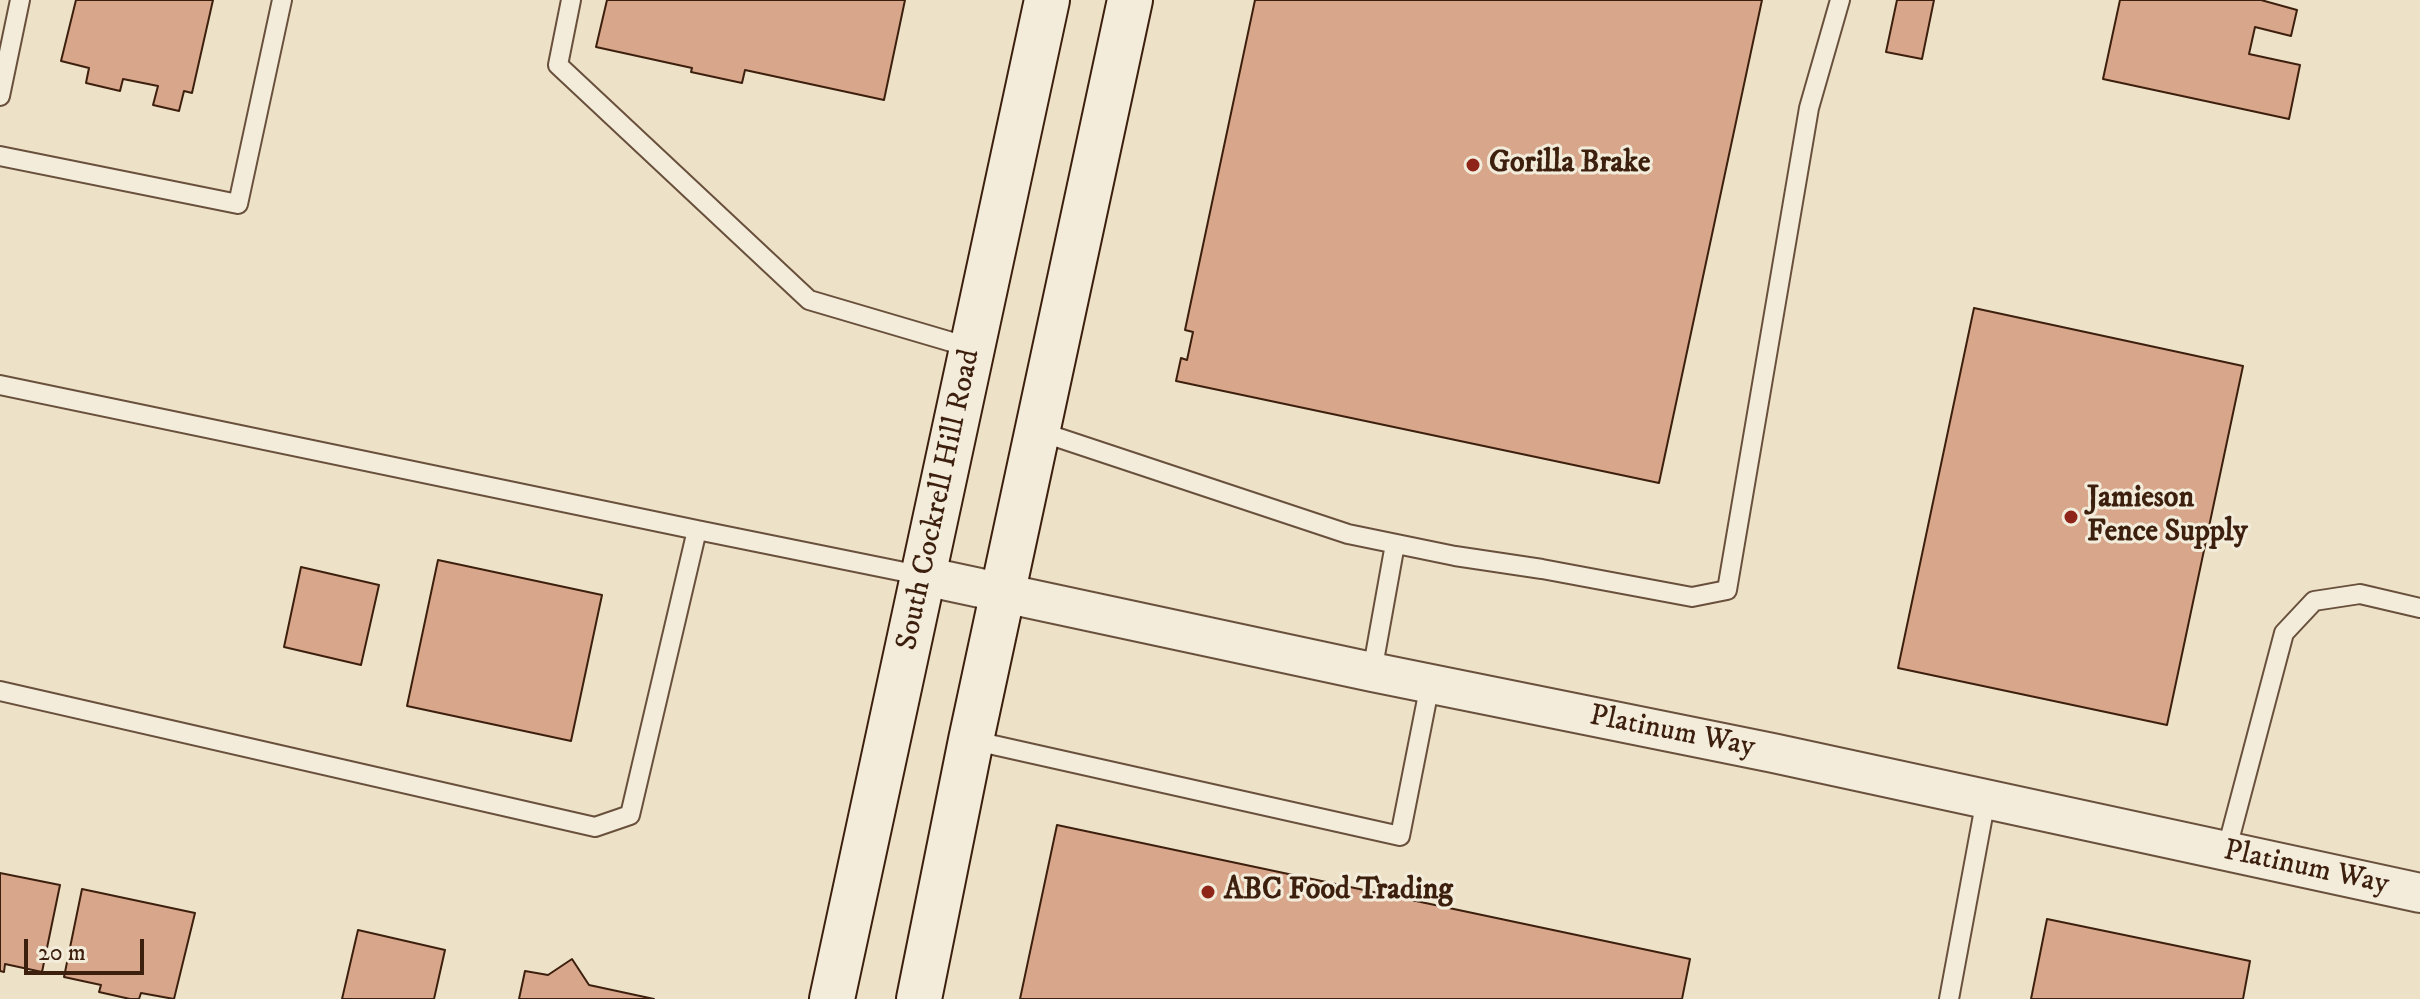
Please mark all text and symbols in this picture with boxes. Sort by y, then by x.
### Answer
place label: Gorilla Brake [1489,147,1650,183]
marker: Gorilla Brake [1464,156,1482,174]
street label: South Cockrell Hill Road [891,346,989,654]
place label: Jamieson Fence Supply [2087,482,2247,552]
marker: Jamieson Fence Supply [2062,508,2080,526]
street label: Platinum Way [1586,699,1758,767]
street label: Platinum Way [2220,834,2392,904]
place label: ABC Food Trading [1224,874,1453,910]
marker: ABC Food Trading [1199,883,1217,901]
scale bar [28,923,148,973]
text: 20 m [38,938,86,968]

